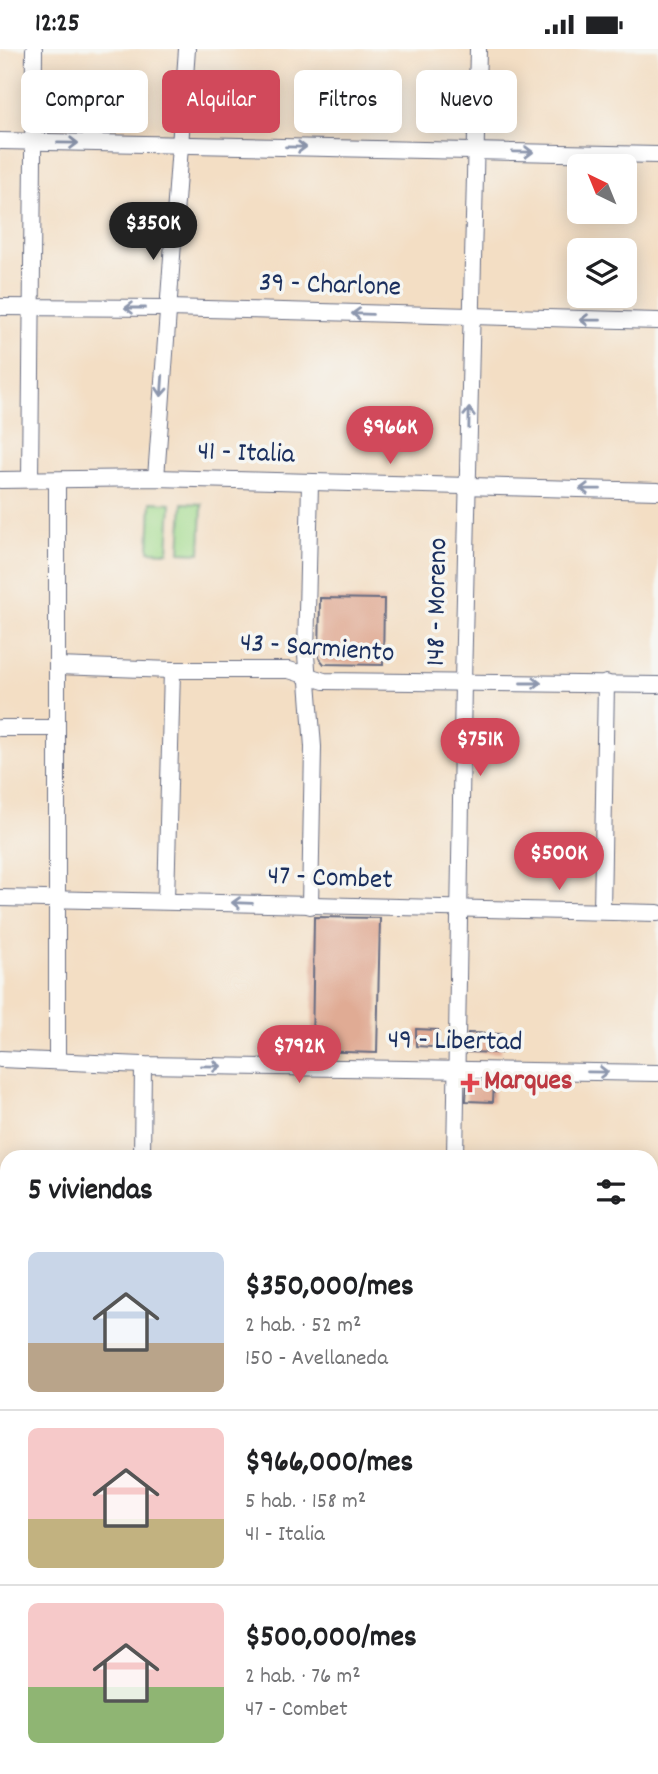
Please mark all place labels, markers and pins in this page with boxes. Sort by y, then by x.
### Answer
pin: $350K [104,203,202,262]
pin: $966K [341,407,439,466]
pin: $751K [431,719,529,778]
pin: $500K [510,833,608,892]
pin: $792K [250,1025,348,1085]
place label: Marques [484,1063,573,1103]
marker: Marques [462,1075,478,1091]

